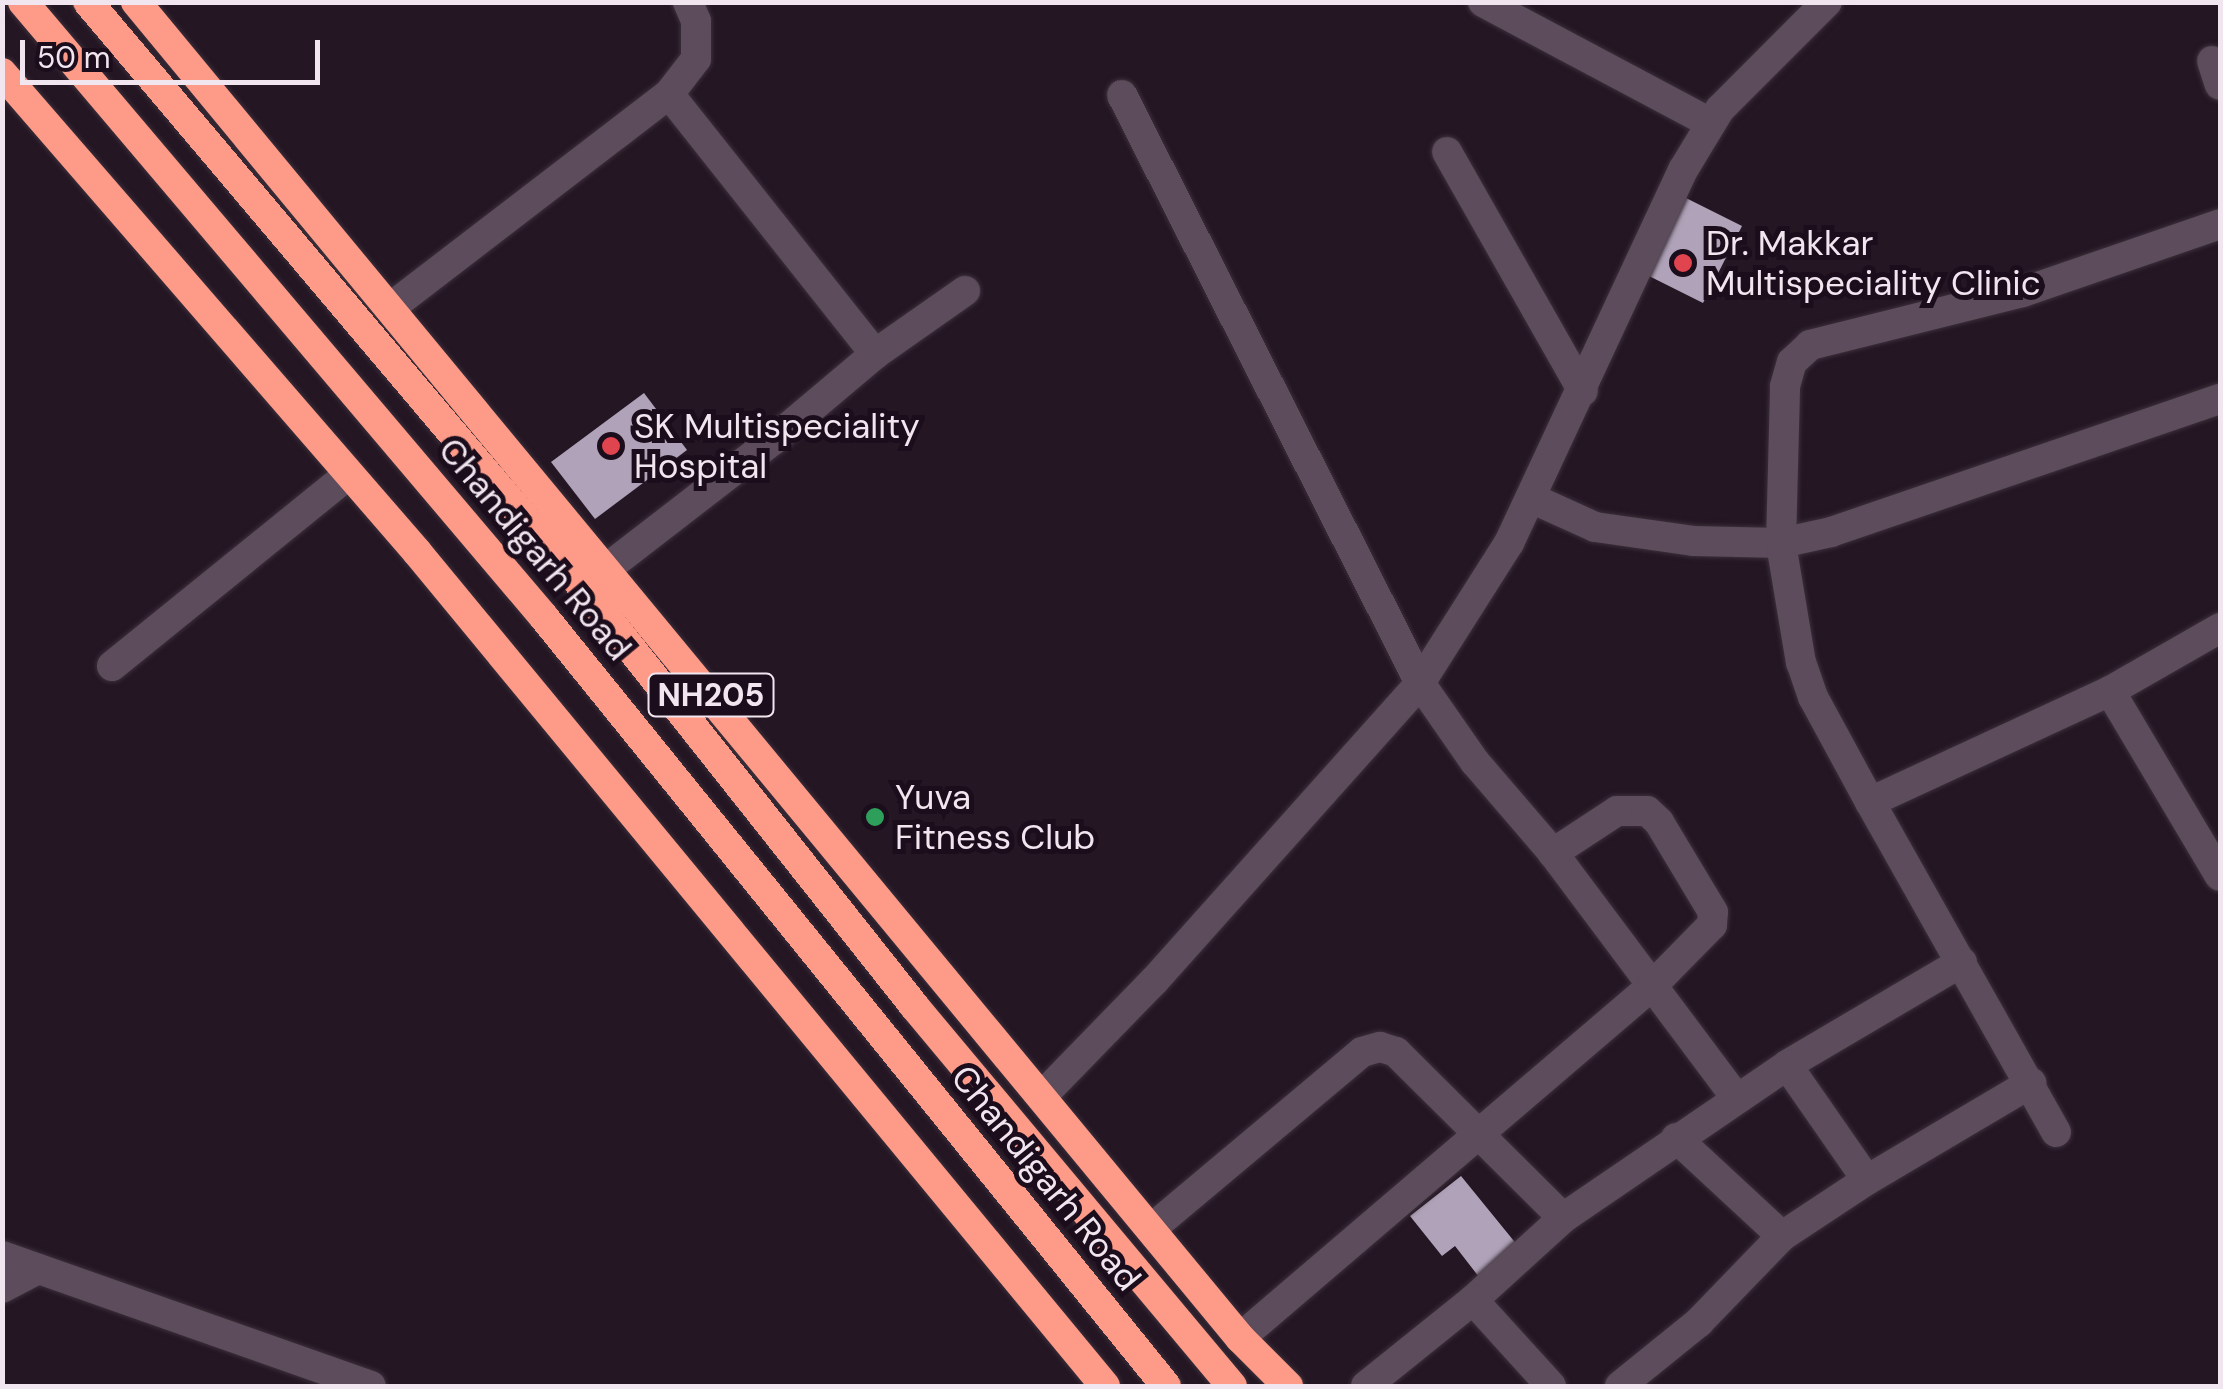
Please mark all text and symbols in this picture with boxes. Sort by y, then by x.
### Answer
scale bar [25,20,325,82]
text: 50 m [37,38,111,77]
place label: Dr. Makkar Multispeciality Clinic [1706,222,2041,304]
marker: Dr. Makkar Multispeciality Clinic [1670,250,1696,276]
place label: SK Multispeciality Hospital [634,405,920,487]
street label: Chandigarh Road [430,429,640,669]
marker: SK Multispeciality Hospital [598,433,624,459]
road number: NH205 [646,668,776,722]
place label: Yuva Fitness Club [895,776,1095,858]
marker: Yuva Fitness Club [864,806,886,828]
street label: Chandigarh Road [942,1057,1150,1299]

